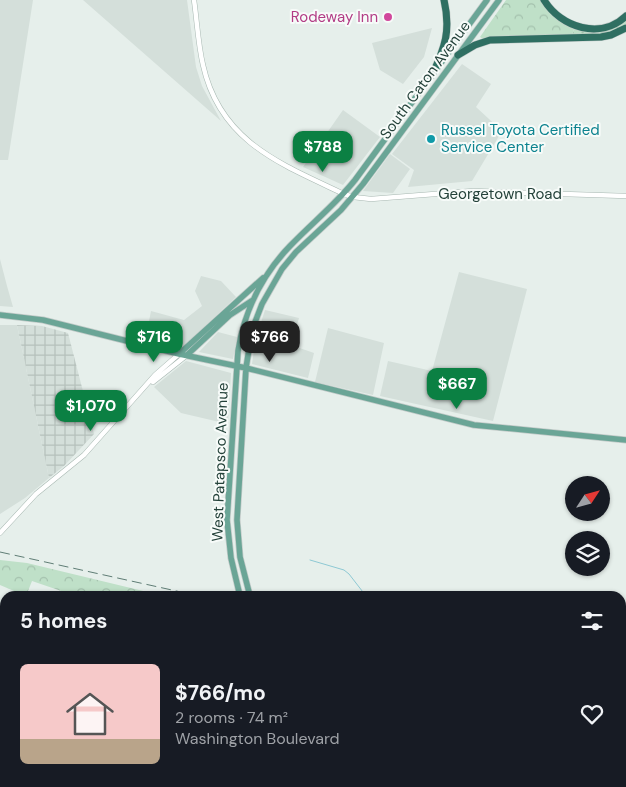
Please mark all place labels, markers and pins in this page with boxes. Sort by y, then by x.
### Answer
place label: Rodeway Inn [291,7,378,27]
marker: Rodeway Inn [382,11,394,23]
place label: Russel Toyota Certified Service Center [441,120,600,157]
pin: $788 [293,130,353,173]
marker: Russel Toyota Certified Service Center [425,133,437,145]
pin: $716 [124,320,184,363]
pin: $766 [240,320,300,363]
pin: $667 [427,368,487,410]
pin: $1,070 [50,390,132,432]

